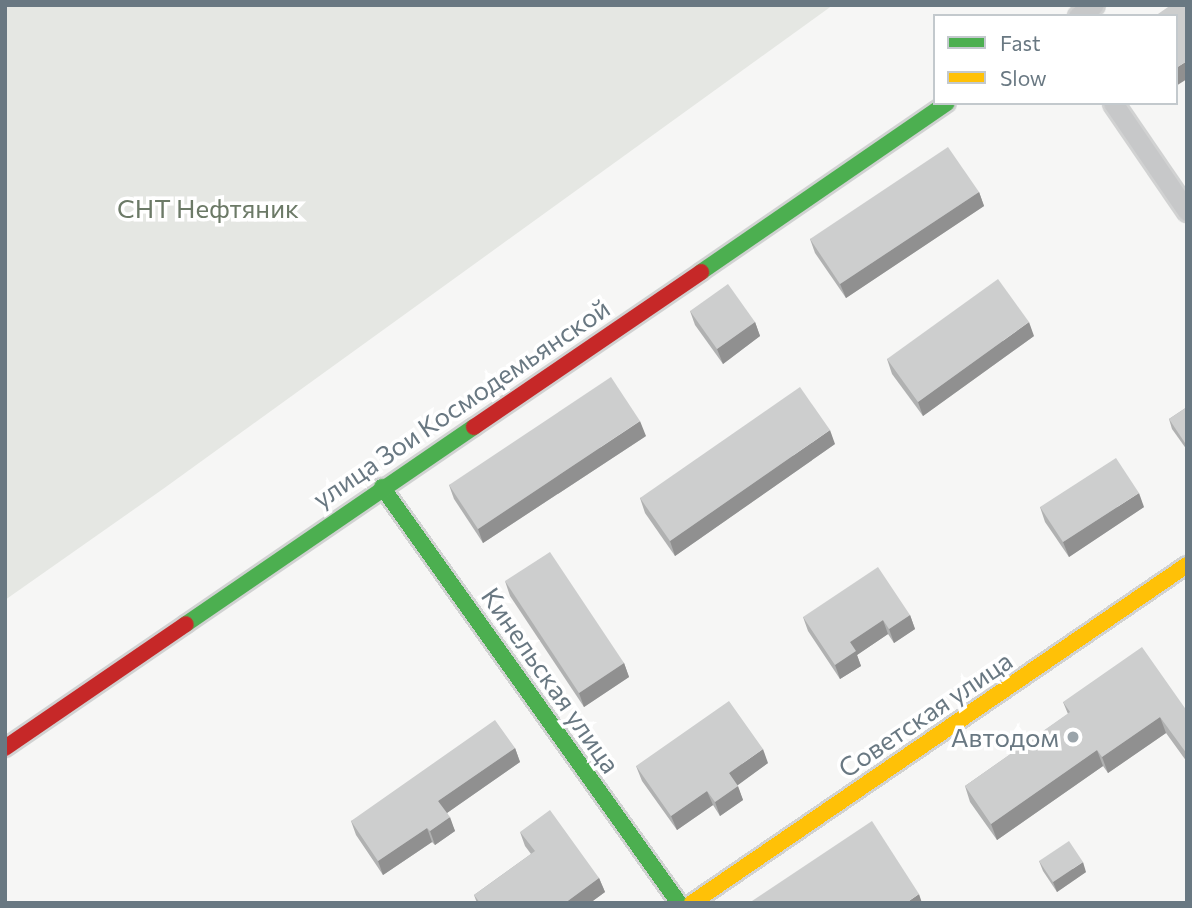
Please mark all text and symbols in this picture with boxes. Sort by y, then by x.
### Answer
legend [933,14,1178,105]
text: Fast [1000,30,1041,55]
text: Slow [1000,65,1047,90]
park label: СНТ Нефтяник [117,192,299,224]
street label: улица Зои Космодемьянской [307,292,615,514]
street label: Кинельская улица [475,581,627,779]
street label: Советская улица [832,644,1018,784]
place label: Автодом [951,721,1059,753]
marker: Автодом [1065,729,1081,745]

